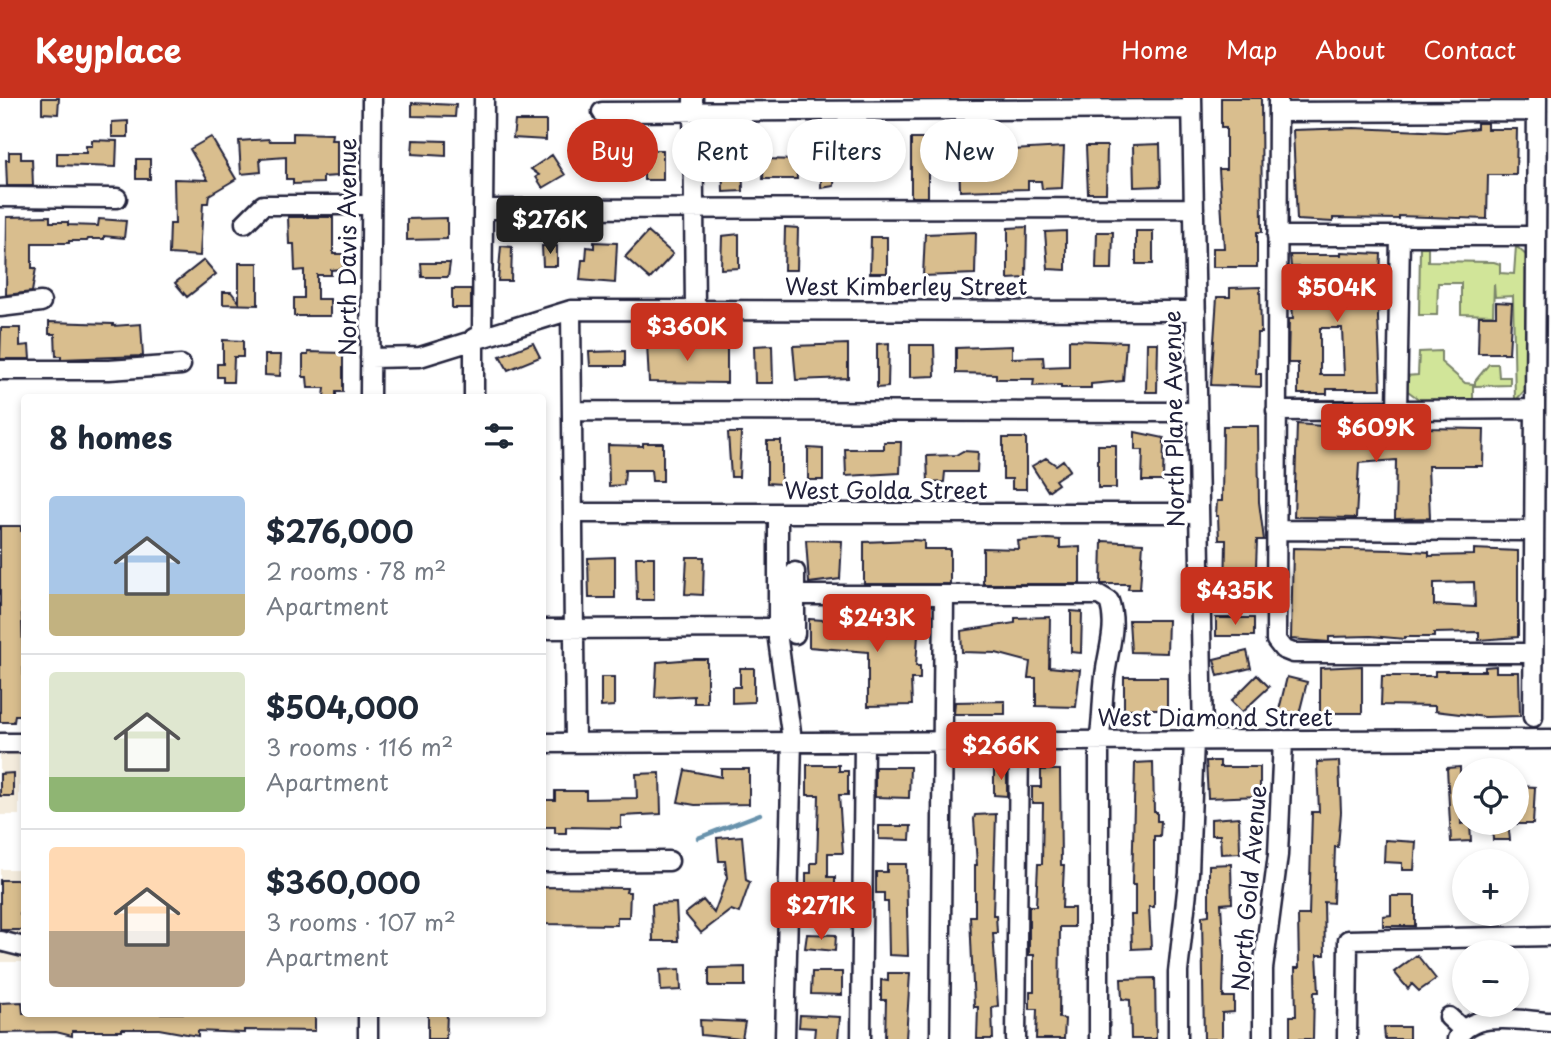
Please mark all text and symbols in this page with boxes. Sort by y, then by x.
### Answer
text: Keyplace [35,24,182,74]
text: Home [1121,31,1188,67]
text: Map [1226,31,1277,67]
text: About [1315,31,1385,67]
text: Contact [1423,31,1516,67]
chip: Buy [567,119,658,182]
chip: Rent [672,119,773,182]
chip: Filters [787,119,906,182]
chip: New [920,119,1018,182]
street label: North Davis Avenue [329,138,364,356]
pin: $276K [501,197,599,256]
text: $276K [512,201,588,236]
pin: $504K [1288,264,1386,324]
street label: West Kimberley Street [785,268,1027,303]
text: $504K [1297,269,1377,304]
pin: $360K [638,303,736,363]
text: $360K [647,308,727,343]
street label: North Plane Avenue [1154,310,1192,528]
pin: $609K [1327,404,1425,464]
text: $609K [1337,409,1415,444]
text: 8 homes [49,414,172,459]
icon: filters [480,417,518,455]
street label: West Golda Street [784,472,988,507]
text: $276,000 [266,508,413,553]
icon: home [105,524,189,608]
text: 2 rooms · 78 m² [266,553,446,588]
pin: $435K [1186,568,1284,627]
text: $435K [1197,572,1273,607]
text: Apartment [266,588,389,623]
pin: $243K [828,594,926,654]
text: $243K [839,599,915,634]
text: $504,000 [266,684,419,729]
street label: West Diamond Street [1097,699,1333,734]
icon: home [105,700,189,784]
pin: $266K [952,722,1050,782]
text: $266K [962,727,1040,762]
text: 3 rooms · 116 m² [266,729,453,764]
map controls [1452,758,1529,1017]
button: locate [1452,758,1529,835]
text: Apartment [266,764,389,799]
street label: North Gold Avenue [1222,784,1274,992]
button: + [1452,849,1529,926]
text: $360,000 [266,859,421,904]
icon: home [105,875,189,959]
pin: $271K [772,882,870,942]
text: $271K [787,887,855,922]
text: 3 rooms · 107 m² [266,904,456,939]
text: Apartment [266,939,389,974]
button: − [1452,940,1529,1017]

